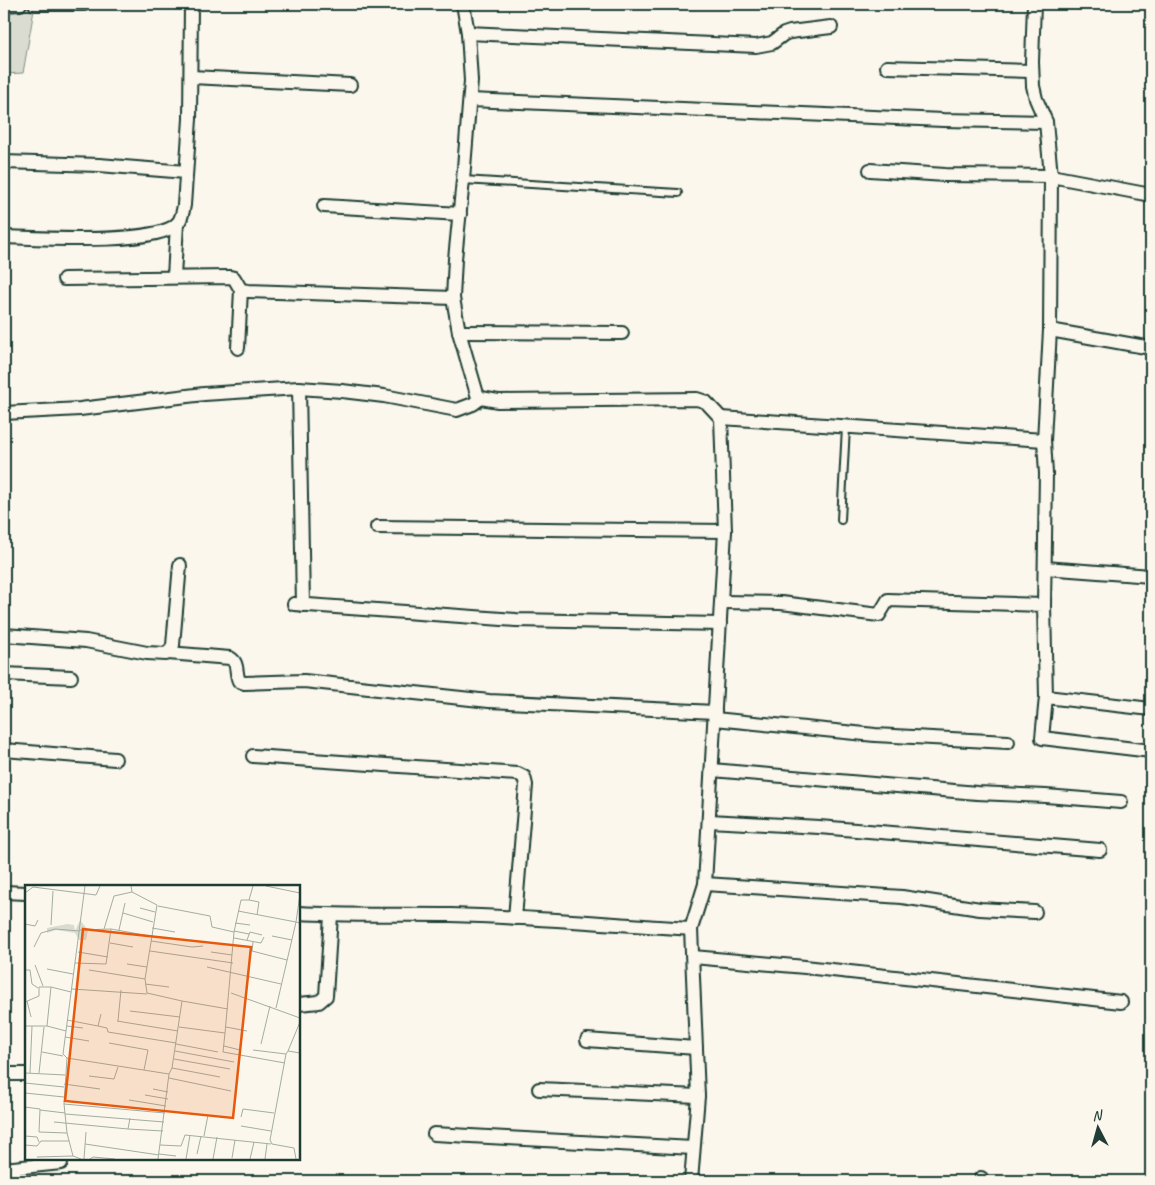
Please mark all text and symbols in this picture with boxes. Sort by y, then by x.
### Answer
inset map [25,885,300,1160]
north arrow [1072,1102,1122,1152]
text: N [1091,1106,1104,1124]

